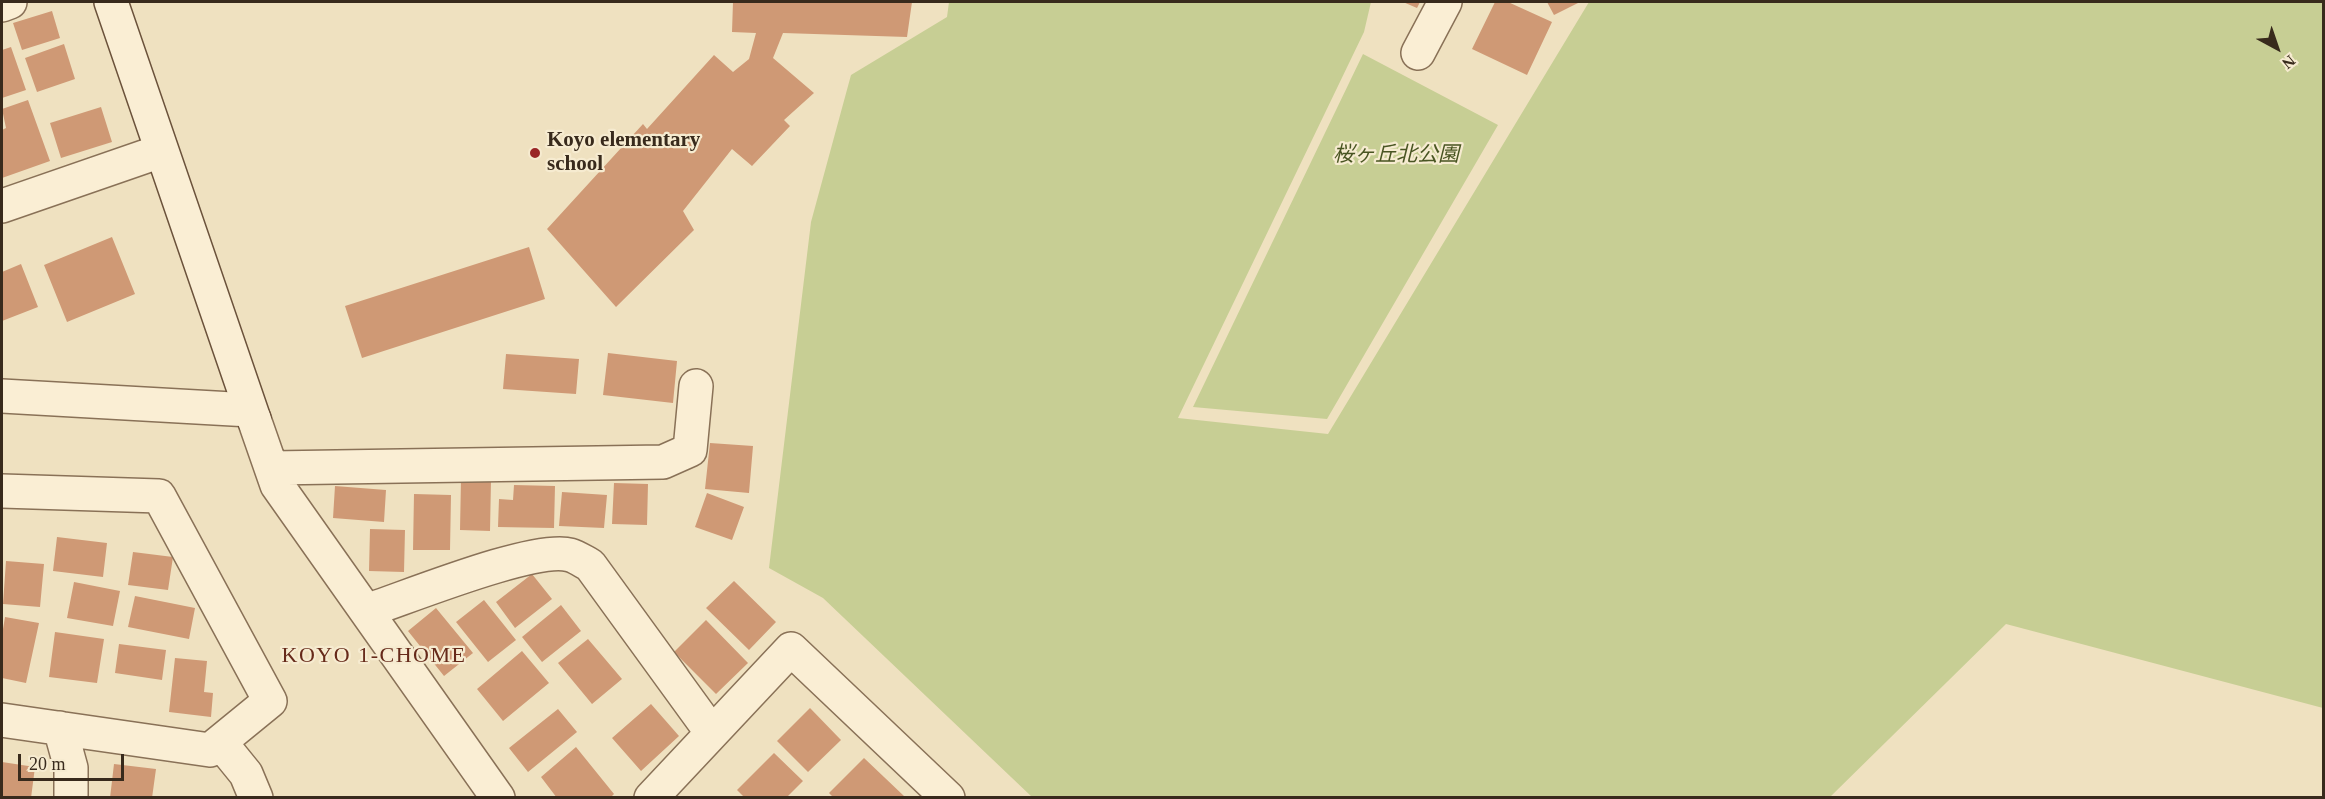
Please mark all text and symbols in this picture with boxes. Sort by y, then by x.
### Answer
north arrow [2247,18,2307,78]
text: N [2279,52,2299,72]
place label: Koyo elementary school [547,128,700,178]
park label: 桜ヶ丘北公園 [1333,142,1459,168]
marker: Koyo elementary school [528,146,542,160]
district label: KOYO 1-CHOME [282,643,466,669]
scale bar [21,742,128,780]
text: 20 m [29,754,66,774]

